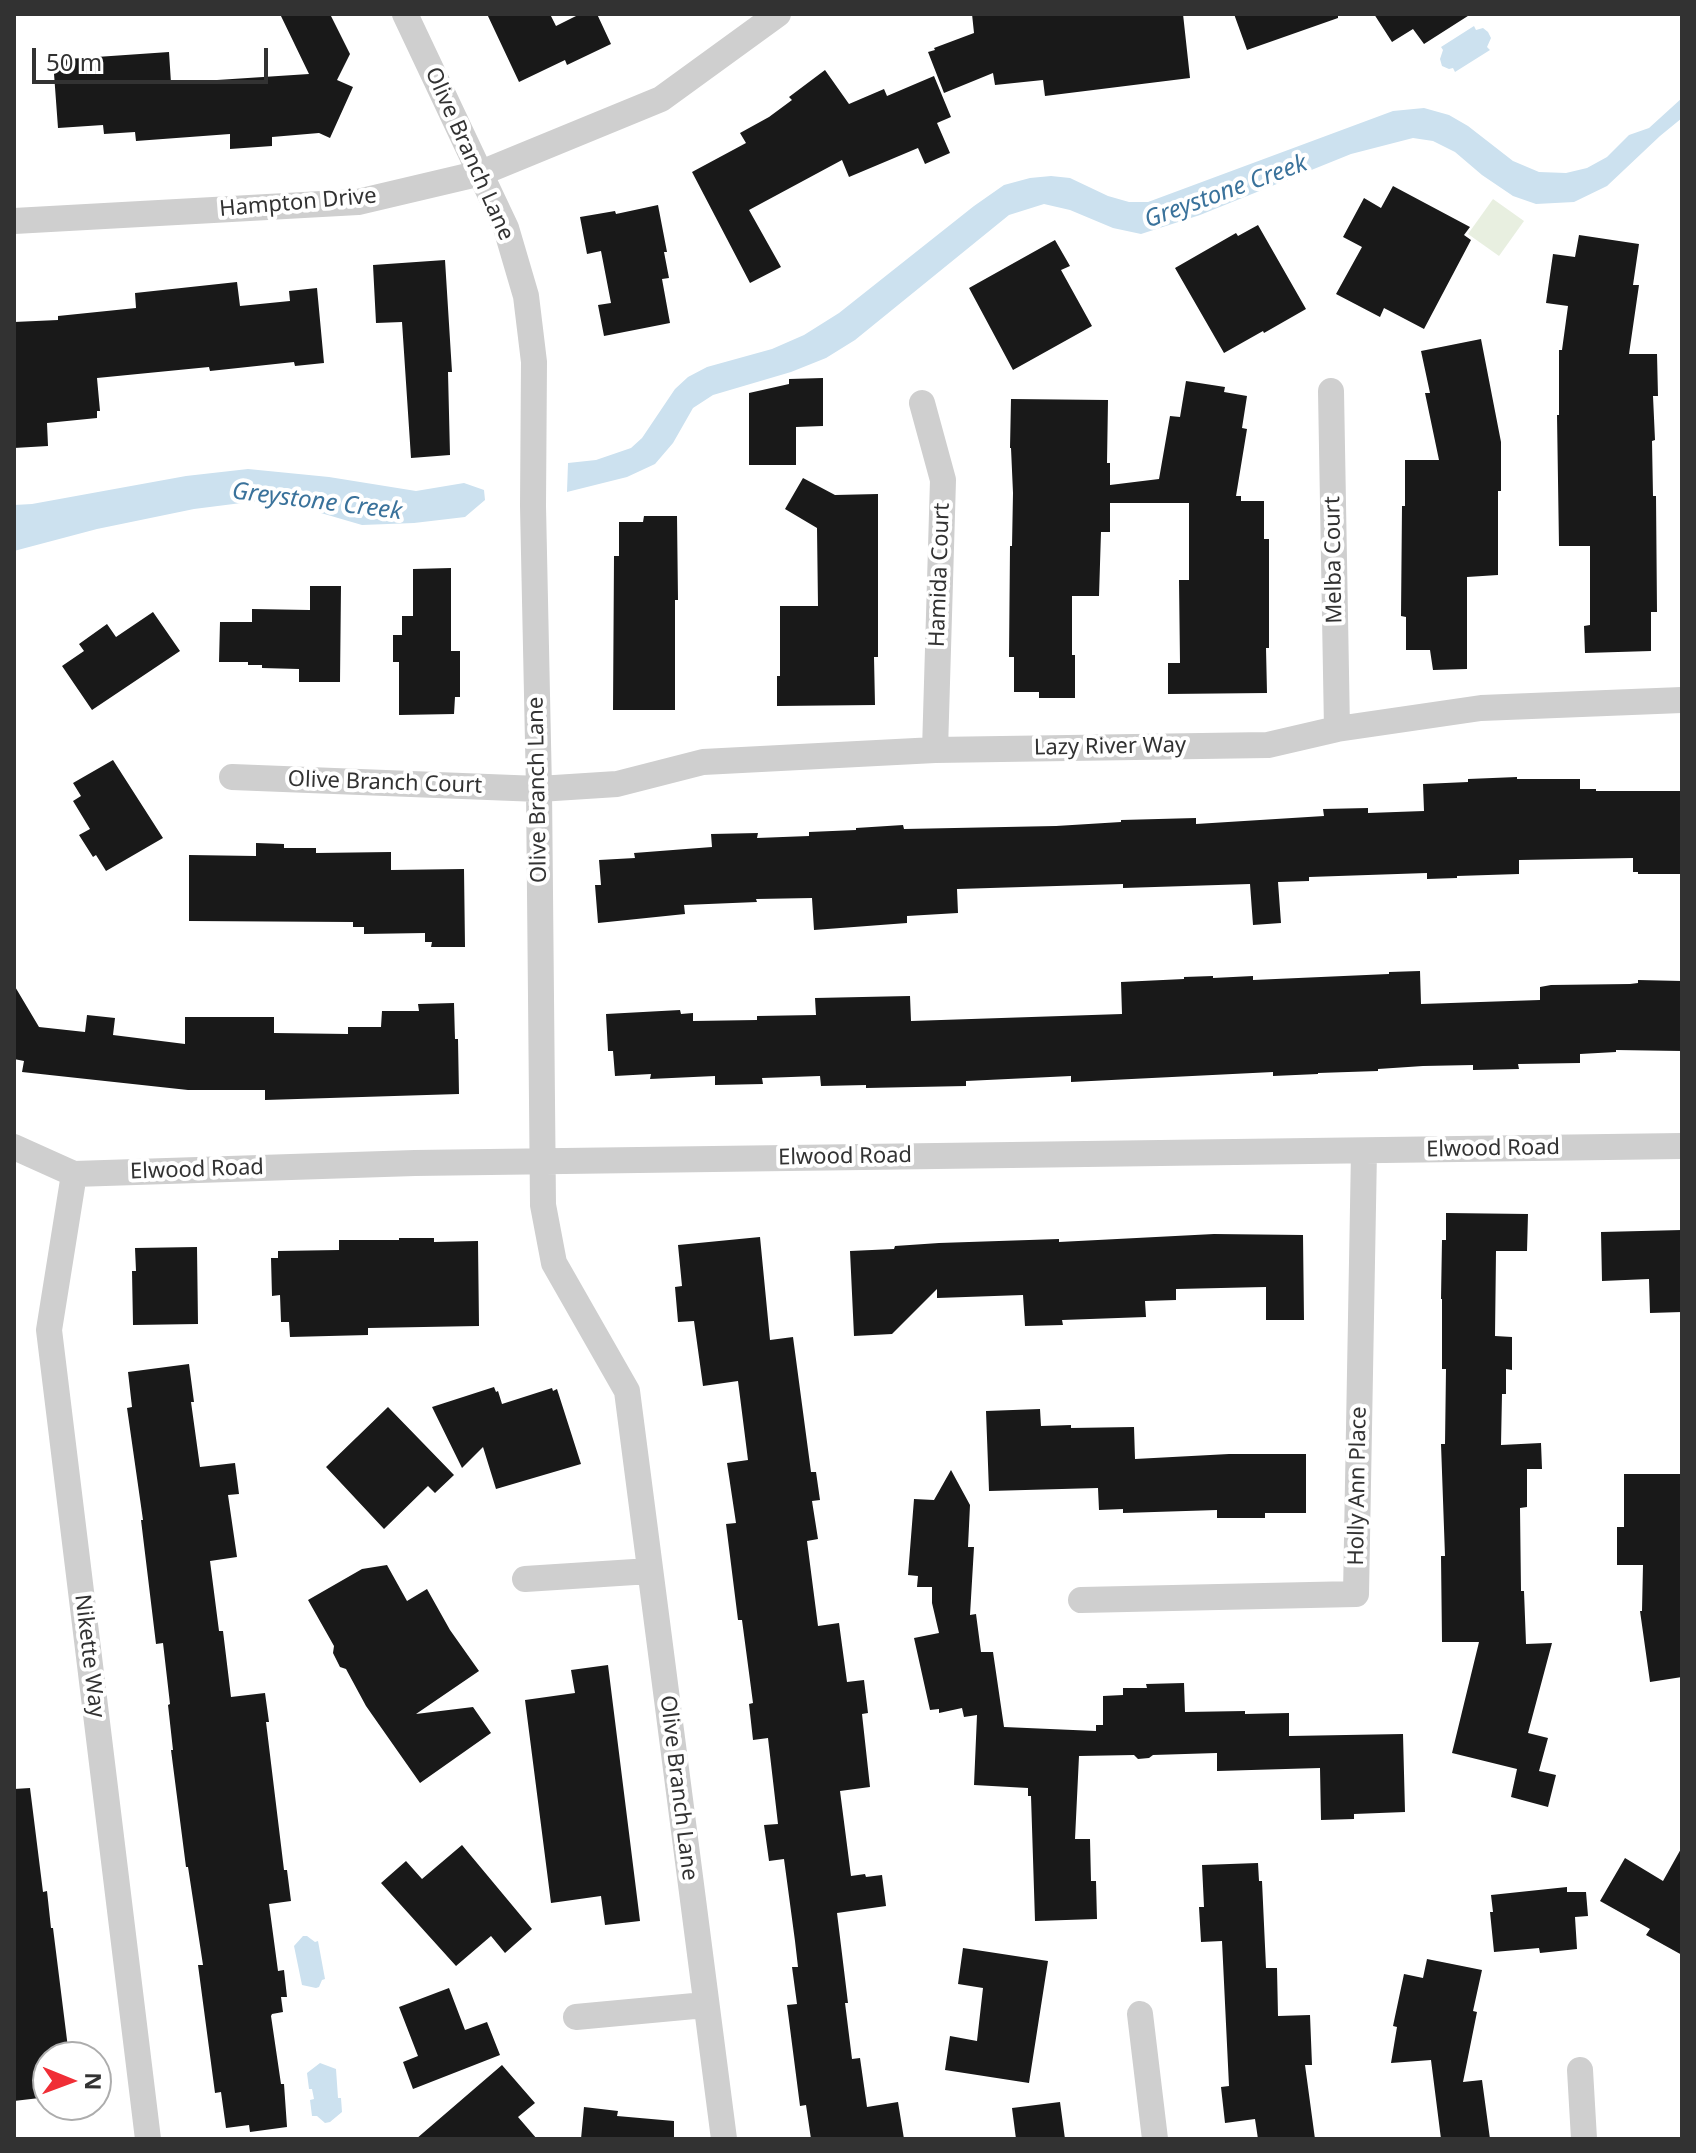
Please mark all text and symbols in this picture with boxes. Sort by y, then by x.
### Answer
scale bar [36,32,272,82]
text: 50 m [46,45,102,78]
street label: Olive Branch Lane [419,63,519,245]
water label: Greystone Creek [1141,149,1311,235]
street label: Hampton Drive [218,183,378,223]
water label: Greystone Creek [230,477,404,527]
street label: Melba Court [1320,496,1348,624]
street label: Hamida Court [924,502,956,648]
street label: Olive Branch Lane [523,697,553,883]
street label: Lazy River Way [1034,732,1186,762]
street label: Olive Branch Court [287,766,483,800]
street label: Elwood Road [1426,1135,1560,1163]
street label: Elwood Road [778,1143,912,1171]
street label: Elwood Road [130,1154,264,1186]
street label: Holly Ann Place [1343,1406,1373,1566]
street label: Nikette Way [68,1593,110,1719]
street label: Olive Branch Lane [654,1694,702,1882]
north arrow [32,2041,112,2121]
text: N [79,2072,109,2091]

